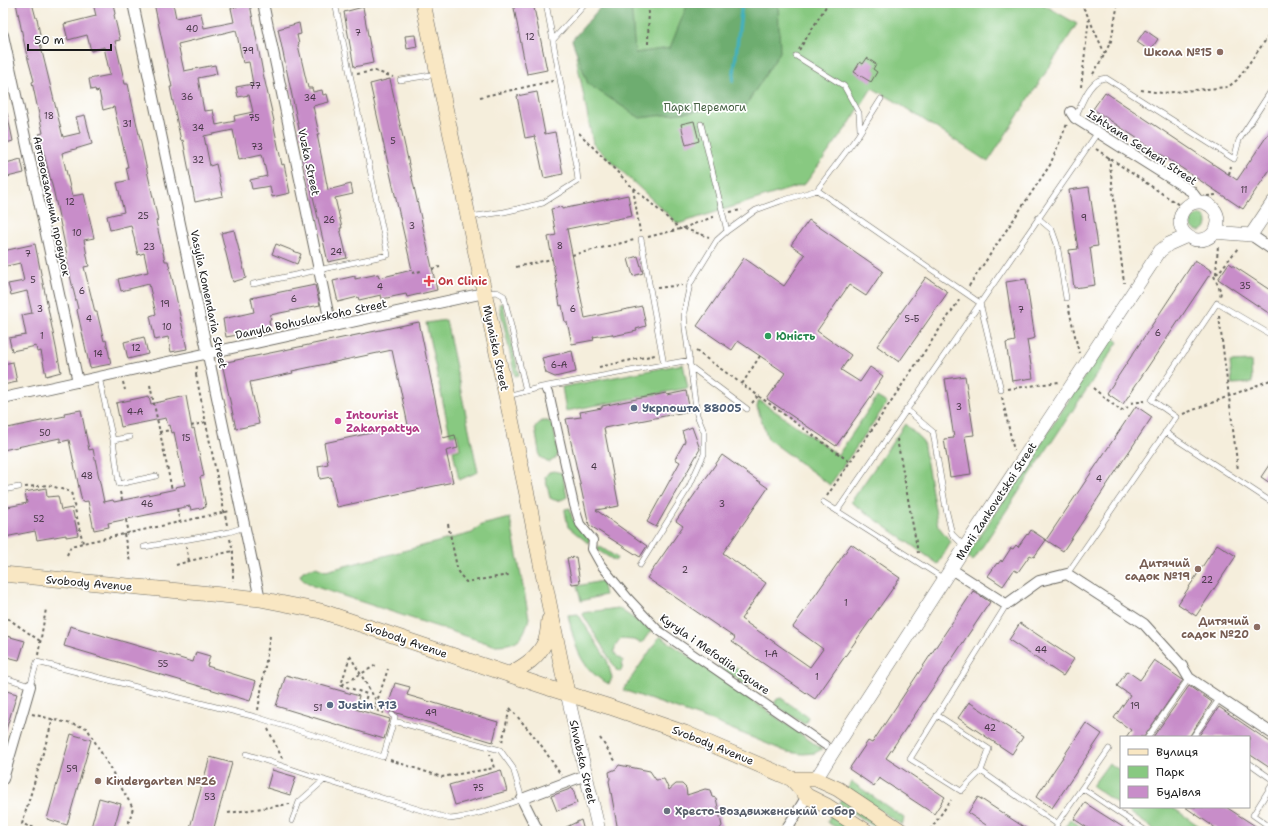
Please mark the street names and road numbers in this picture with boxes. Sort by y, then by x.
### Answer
street label: Ishtvana Secheni Street [1084,106,1200,189]
street label: Vuzka Street [294,127,323,197]
street label: Автовокзальний провулок [29,135,74,278]
street label: Vasylia Komendaria Street [186,228,231,370]
street label: Danyla Bohuslavskoho Street [234,296,388,343]
street label: Mynaiska Street [479,304,512,393]
street label: Marii Zankovetskoi Street [953,439,1040,563]
street label: Svobody Avenue [45,572,133,595]
street label: Kyryla i Mefodiia Square [657,611,773,698]
street label: Svobody Avenue [362,619,449,662]
street label: Shvabska Street [566,719,600,806]
street label: Svobody Avenue [670,722,756,769]

